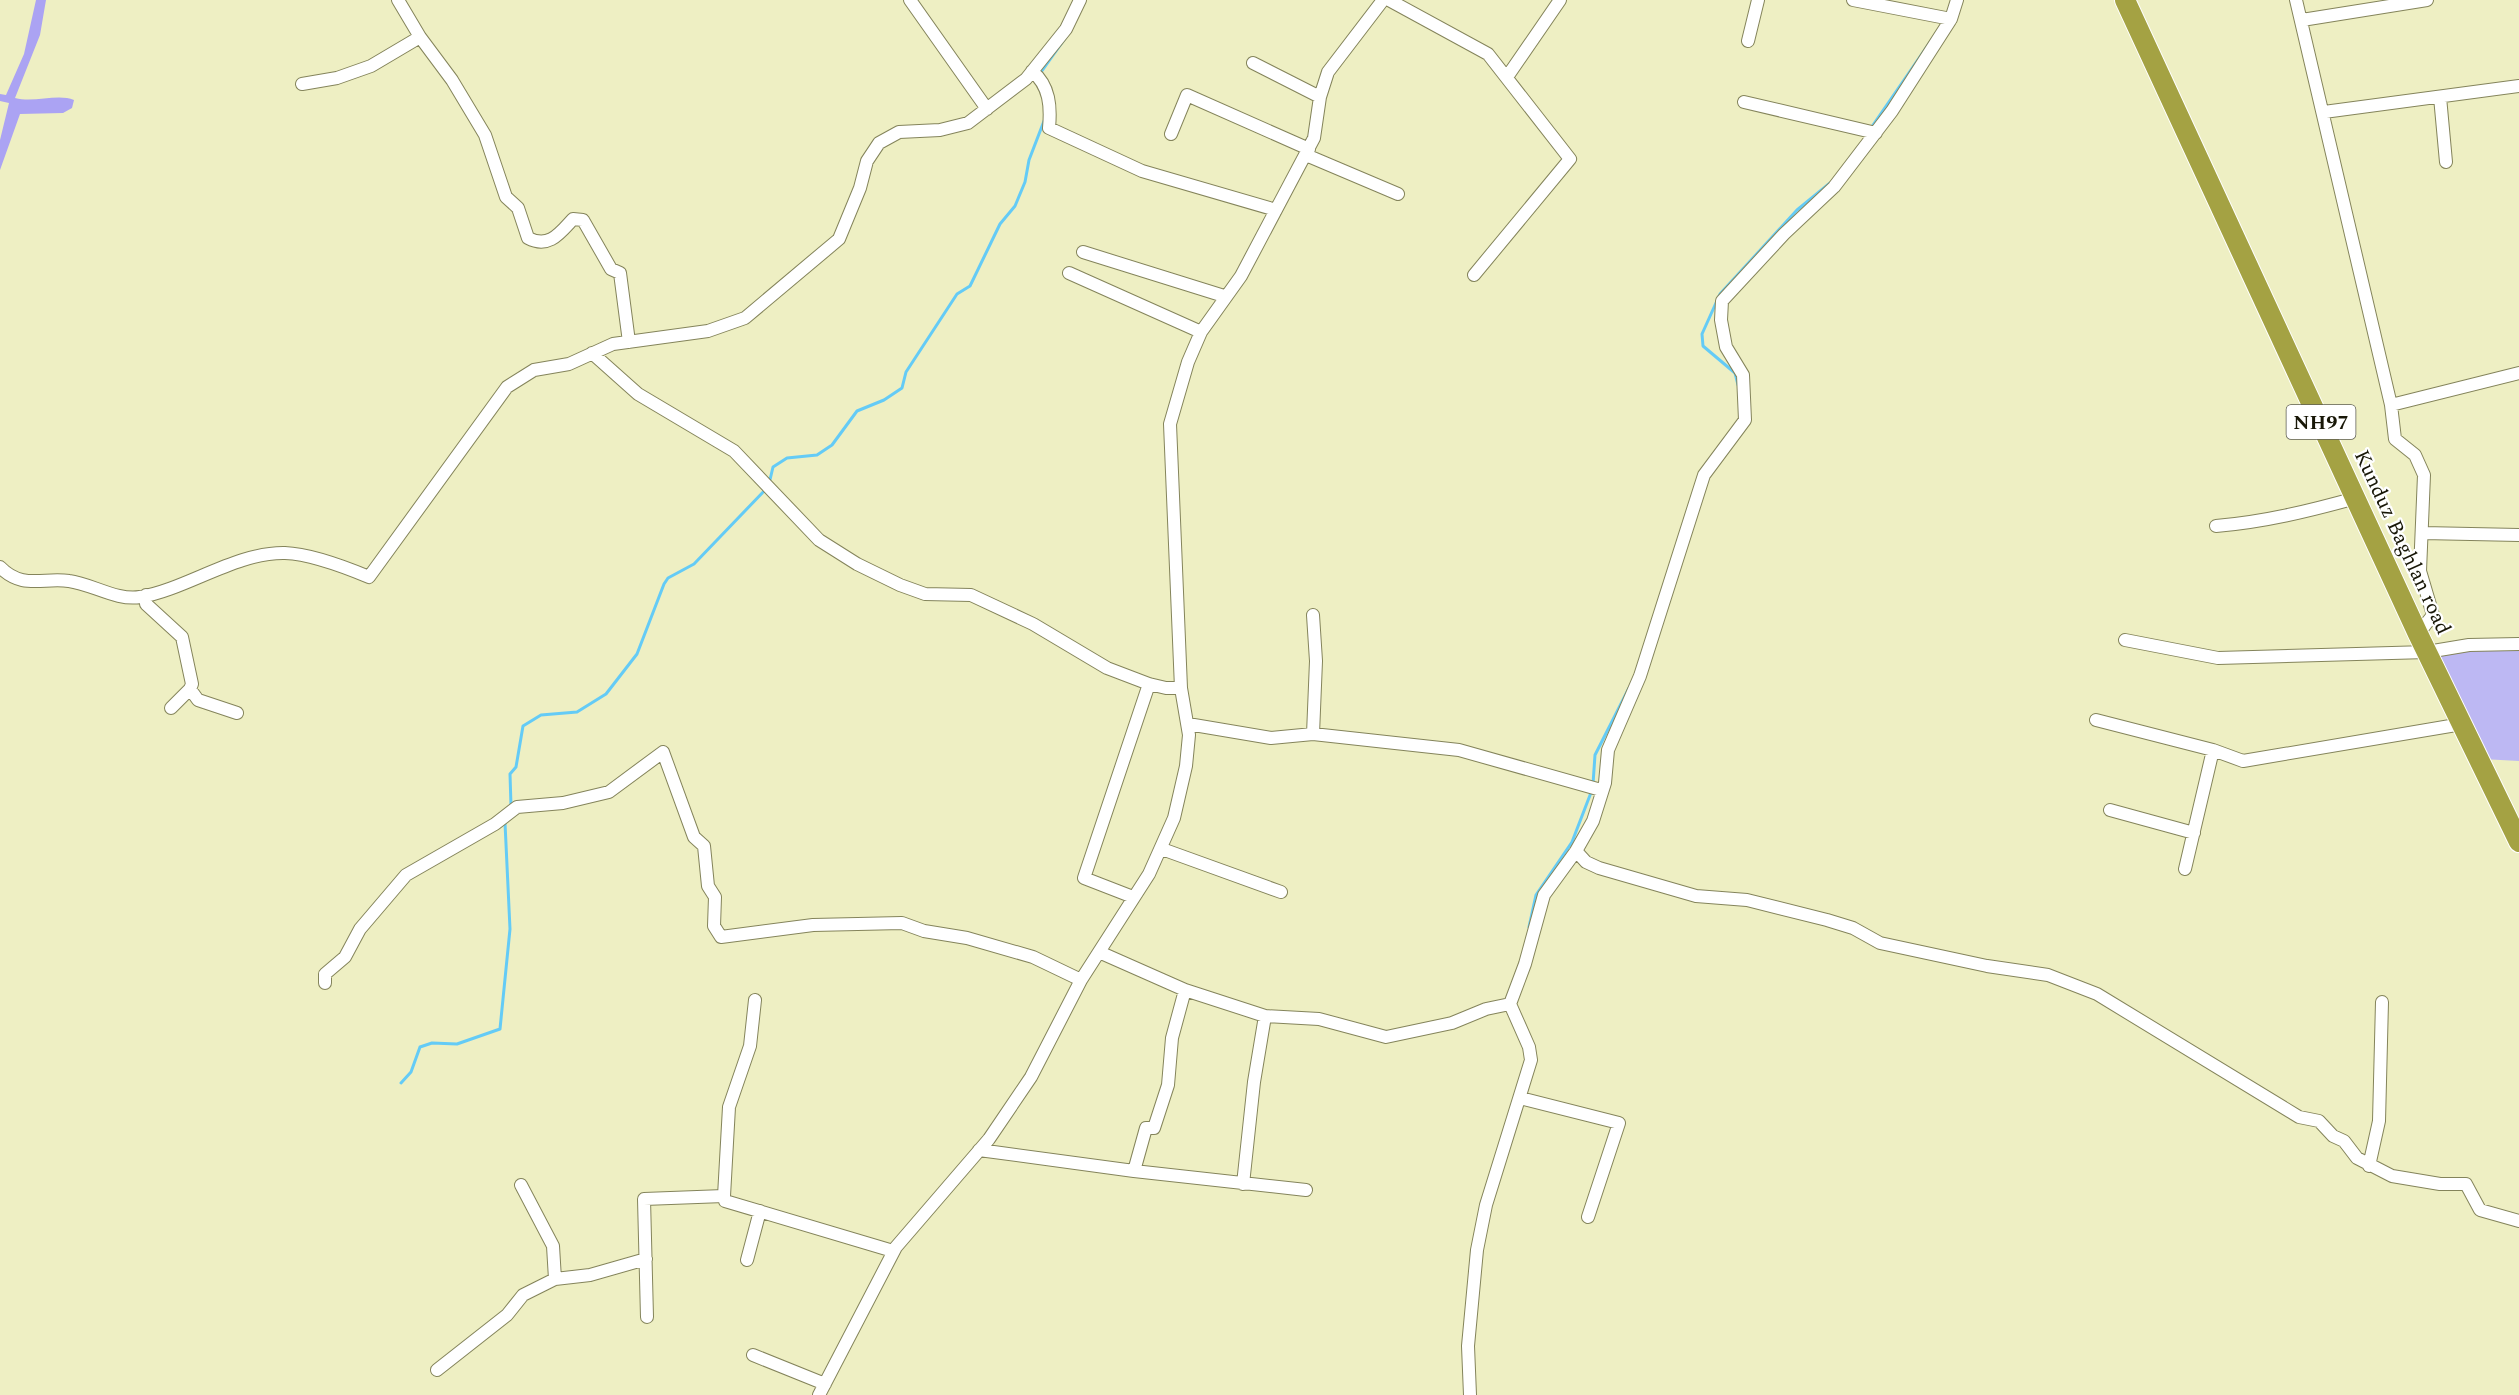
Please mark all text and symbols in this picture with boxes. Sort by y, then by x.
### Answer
road number: NH97 [2286,405,2356,439]
street label: Kunduz Baghlan road [2345,445,2459,640]

